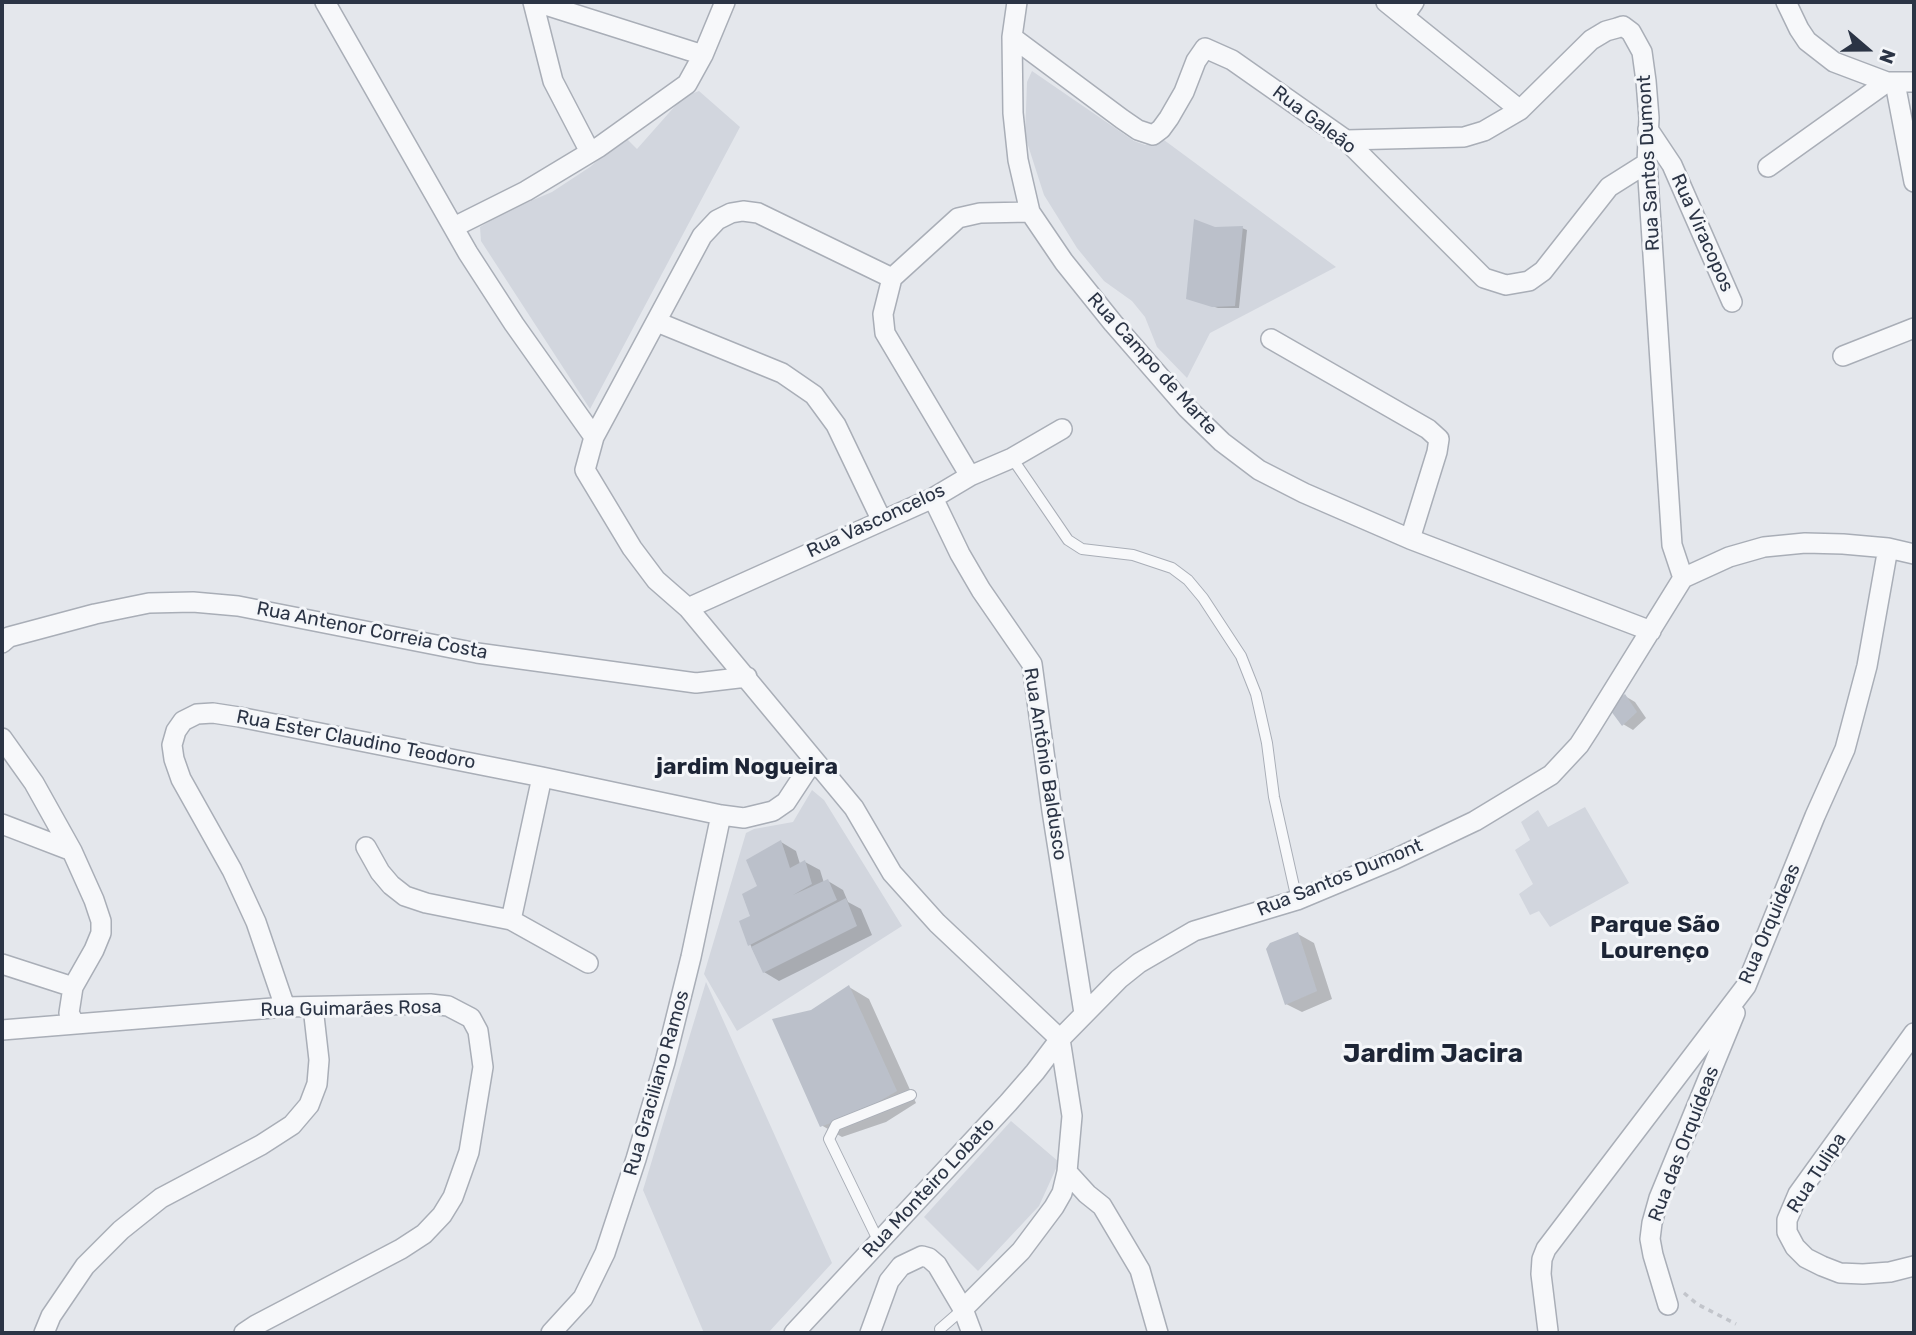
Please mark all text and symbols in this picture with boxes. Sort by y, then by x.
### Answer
north arrow [1832,14,1902,84]
text: N [1874,46,1900,67]
street label: Rua Santos Dumont [1633,74,1665,252]
street label: Rua Galeão [1268,81,1360,159]
street label: Rua Viracopos [1666,170,1738,296]
street label: Rua Campo de Marte [1082,288,1222,440]
street label: Rua Vasconcelos [803,479,949,563]
street label: Rua Antenor Correia Costa [255,597,489,665]
street label: Rua Antônio Baldusco [1019,666,1071,862]
street label: Rua Ester Claudino Teodoro [234,706,478,774]
district label: jardim Nogueira [656,753,838,781]
street label: Rua Santos Dumont [1254,834,1426,922]
street label: Rua Orquideas [1734,860,1806,988]
district label: Parque São Lourenço [1590,911,1720,965]
street label: Rua Graciliano Ramos [620,988,694,1178]
street label: Rua Guimarães Rosa [260,996,442,1022]
district label: Jardim Jacira [1343,1038,1523,1070]
street label: Rua das Orquídeas [1644,1063,1724,1225]
street label: Rua Monteiro Lobato [858,1113,1000,1263]
street label: Rua Tulipa [1783,1129,1851,1217]

